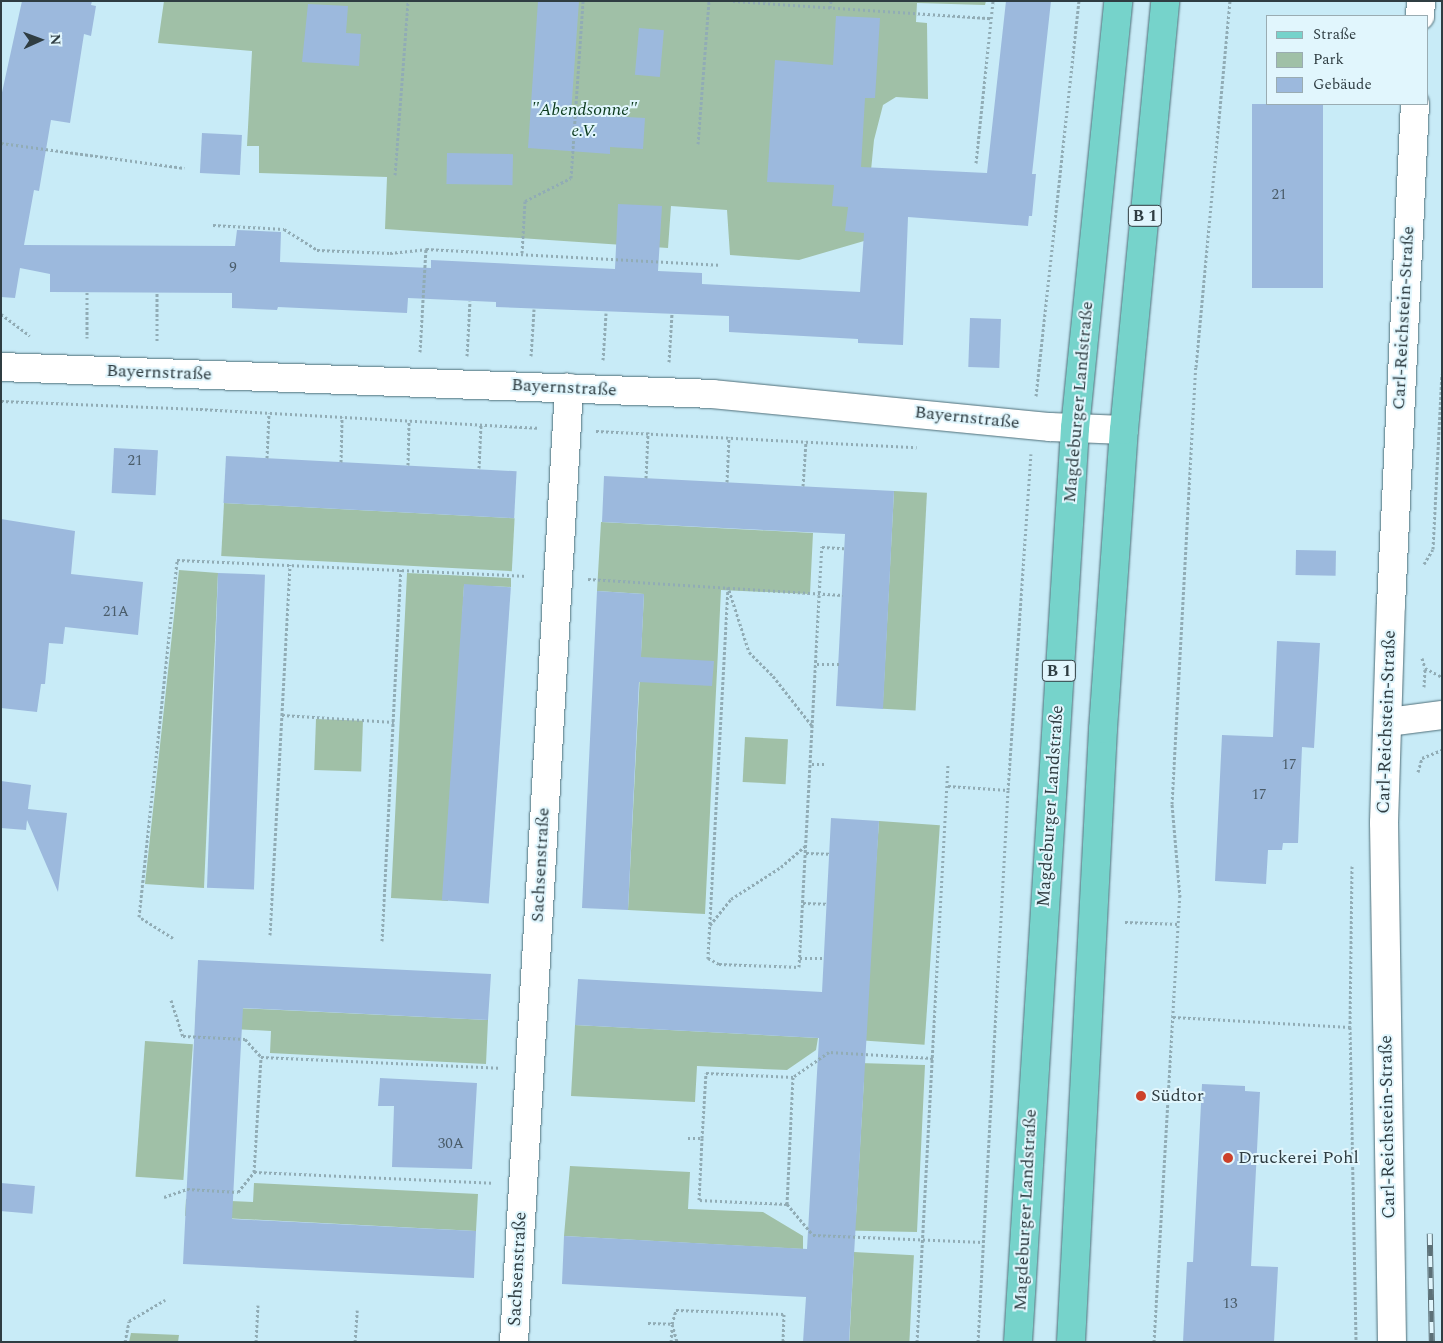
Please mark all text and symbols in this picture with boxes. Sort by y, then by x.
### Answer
north arrow [15,15,65,65]
legend [1266,15,1428,105]
text: Straße [1313,23,1356,46]
text: N [45,33,66,46]
text: Park [1313,48,1344,71]
text: Gebäude [1313,73,1372,96]
park label: "Abendsonne" e.V. [531,100,637,142]
house number: 21 [1272,186,1286,204]
road number: B 1 [1128,202,1162,230]
street label: Carl-Reichstein-Straße [1388,226,1420,410]
house number: 9 [229,259,237,277]
street label: Magdeburger Landstraße [1059,300,1099,504]
street label: Bayernstraße [106,360,212,386]
street label: Bayernstraße [511,374,617,402]
street label: Bayernstraße [913,402,1021,434]
house number: 21 [128,452,142,470]
house number: 21A [103,603,129,621]
street label: Carl-Reichstein-Straße [1373,630,1401,814]
road number: B 1 [1042,658,1076,684]
street label: Magdeburger Landstraße [1033,704,1069,908]
house number: 17 [1282,756,1296,774]
house number: 17 [1252,786,1266,804]
street label: Sachsenstraße [527,807,555,923]
street label: Carl-Reichstein-Straße [1376,1035,1400,1219]
place label: Südtor [1151,1085,1204,1107]
marker: Südtor [1135,1090,1147,1102]
street label: Magdeburger Landstraße [1010,1108,1042,1312]
house number: 30A [438,1135,464,1153]
place label: Druckerei Pohl [1238,1147,1359,1169]
marker: Druckerei Pohl [1222,1152,1234,1164]
street label: Sachsenstraße [504,1211,532,1327]
house number: 13 [1223,1295,1237,1313]

